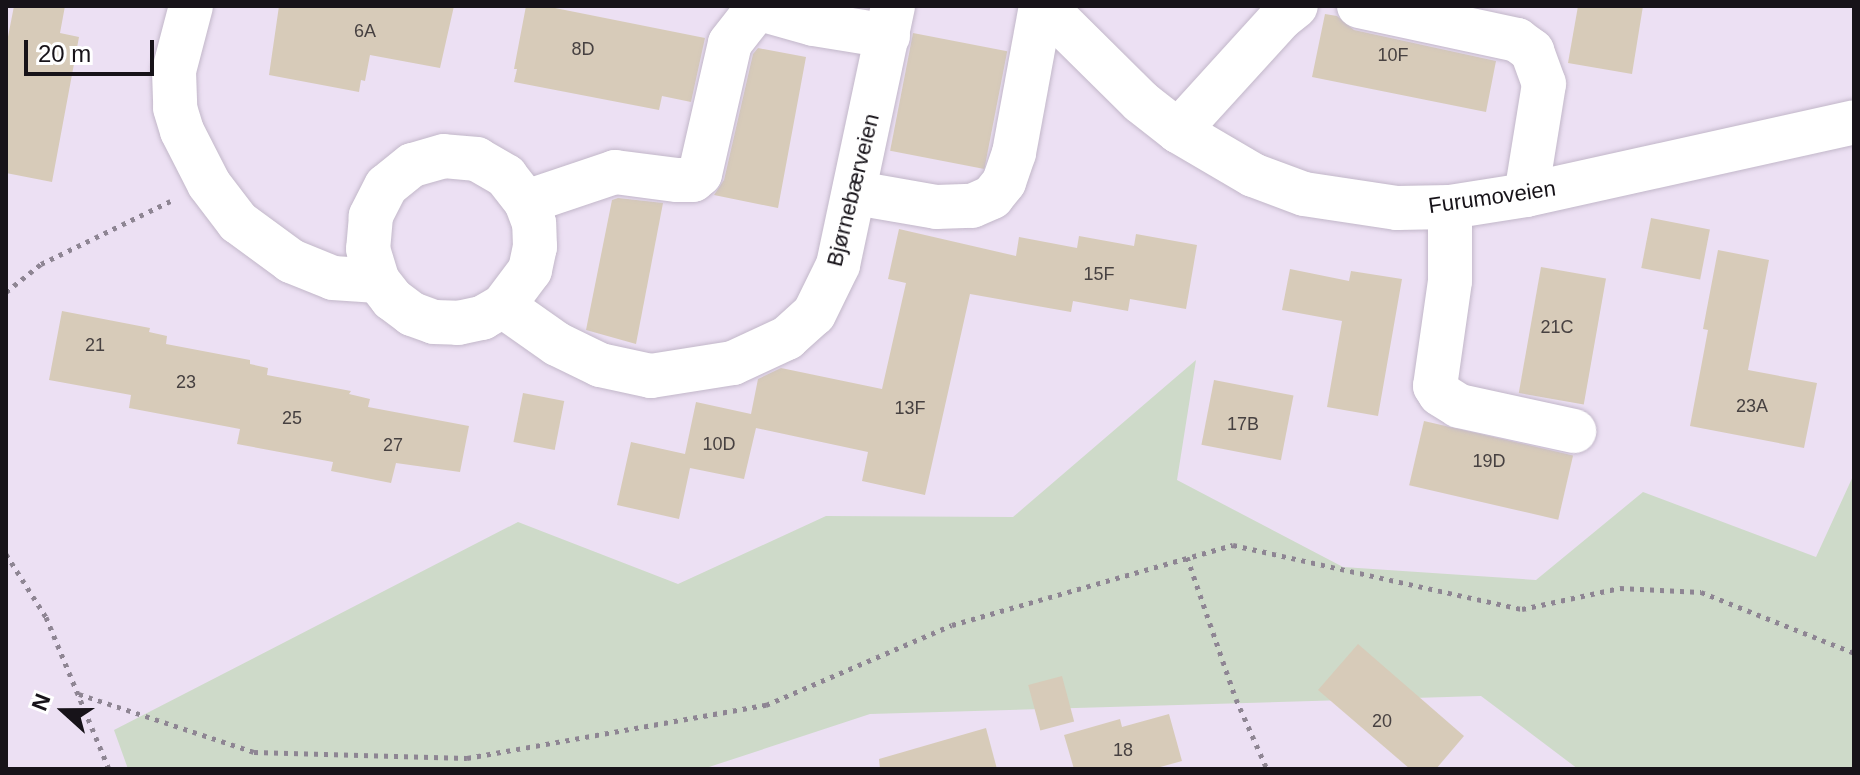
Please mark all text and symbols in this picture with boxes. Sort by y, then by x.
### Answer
house number: 6A [354,20,376,42]
scale bar [28,24,158,74]
house number: 8D [571,38,595,60]
text: 20 m [38,40,91,67]
house number: 10F [1377,44,1409,66]
street label: Bjørnebærveien [821,111,885,269]
street label: Furumoveien [1427,175,1557,219]
house number: 15F [1083,263,1115,285]
house number: 21C [1540,316,1574,338]
house number: 21 [85,334,105,356]
house number: 23 [176,371,196,393]
house number: 23A [1736,395,1768,417]
house number: 13F [894,397,926,419]
house number: 25 [282,407,302,429]
house number: 17B [1227,413,1259,435]
house number: 10D [702,433,736,455]
house number: 27 [383,434,403,456]
house number: 19D [1472,450,1506,472]
north arrow [24,671,104,751]
text: N [27,690,56,714]
house number: 20 [1372,710,1392,732]
house number: 18 [1113,739,1133,761]

